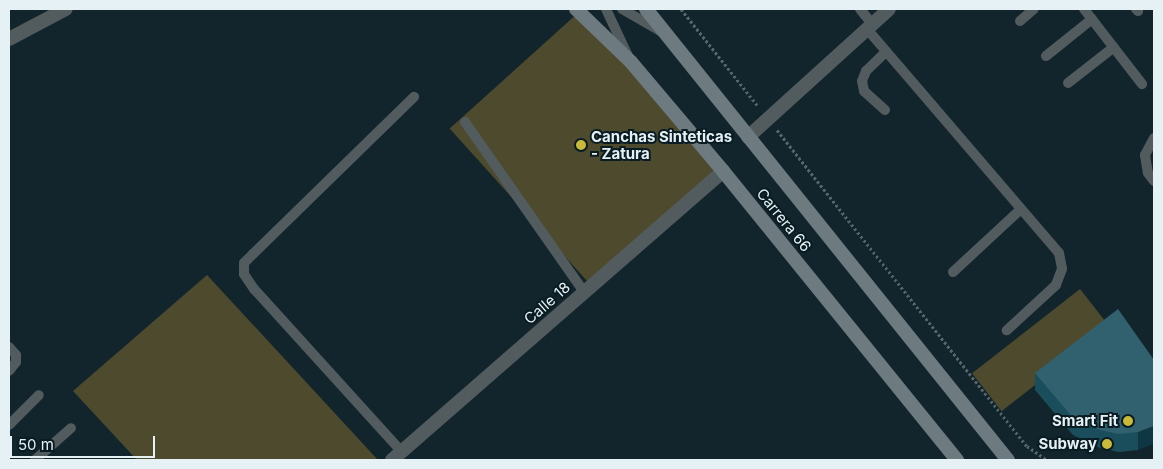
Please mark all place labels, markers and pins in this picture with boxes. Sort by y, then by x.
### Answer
place label: Canchas Sinteticas - Zatura [591,127,732,162]
marker: Canchas Sinteticas - Zatura [575,139,587,151]
place label: Smart Fit [1052,412,1118,430]
marker: Smart Fit [1122,415,1134,427]
place label: Subway [1038,435,1097,453]
marker: Subway [1101,438,1113,450]

